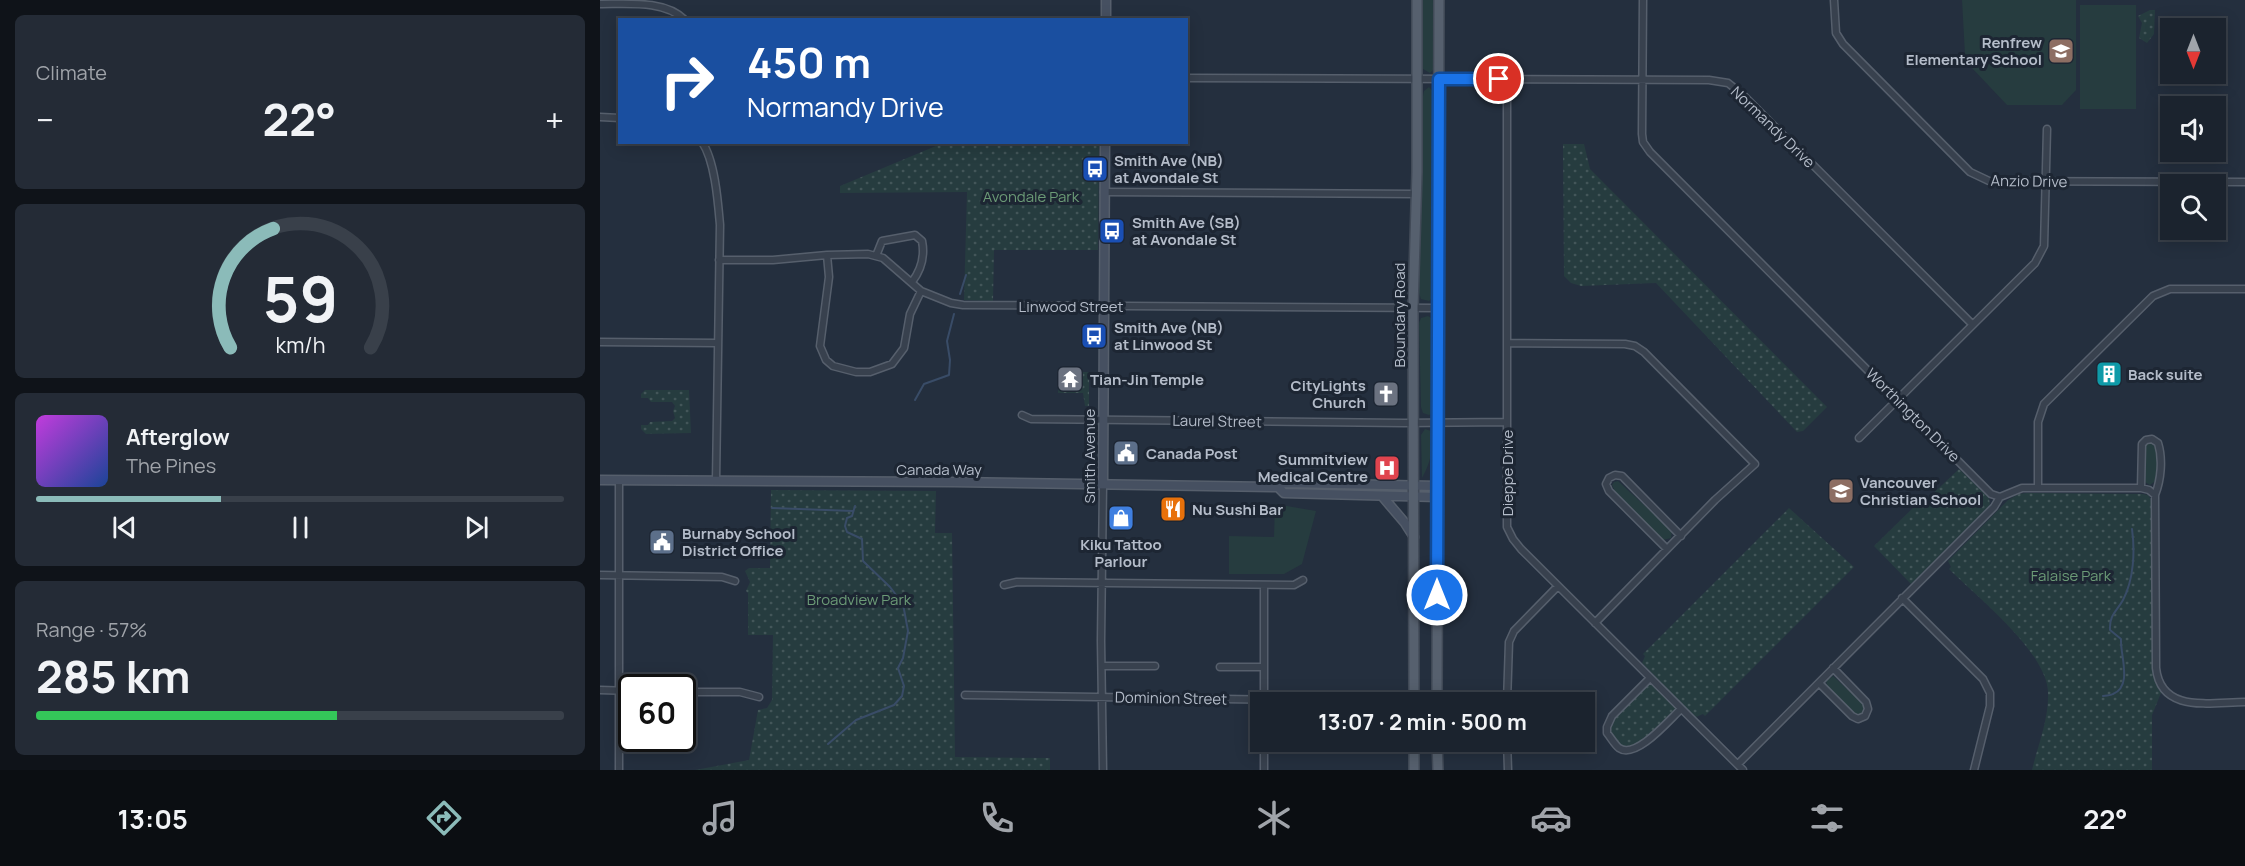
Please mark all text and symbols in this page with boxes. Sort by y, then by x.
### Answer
north arrow [2160,18,2226,84]
map controls [2160,18,2226,240]
place label: Renfrew Elementary School [1906,32,2042,70]
text: 450 m [747,33,871,91]
school or university icon: Renfrew Elementary School [2046,36,2076,66]
icon: right [648,42,726,120]
pin [1473,53,1524,104]
text: Climate [36,59,107,86]
icon: arrive [1482,62,1515,95]
street label: Normandy Drive [1726,81,1820,173]
text: 22° [262,88,336,150]
text: Normandy Drive [747,88,944,125]
button: sound [2160,96,2226,162]
text: − [36,97,54,142]
text: + [545,97,564,142]
place label: Smith Ave (NB) at Avondale St [1114,150,1224,188]
bus stop icon: Smith Ave (NB) at Avondale St [1080,154,1110,184]
street label: Anzio Drive [1990,170,2068,192]
button: search [2160,174,2226,240]
park label: Avondale Park [983,186,1080,207]
place label: Smith Ave (SB) at Avondale St [1132,212,1241,250]
bus stop icon: Smith Ave (SB) at Avondale St [1097,216,1127,246]
text: 59 [262,255,338,341]
street label: Boundary Road [1389,263,1410,367]
street label: Linwood Street [1019,296,1123,317]
place label: Smith Ave (NB) at Linwood St [1114,317,1224,355]
bus stop icon: Smith Ave (NB) at Linwood St [1079,321,1109,351]
text: km/h [275,330,325,359]
building icon: Back suite [2094,359,2124,389]
street label: Worthington Drive [1861,363,1965,467]
temple icon: Tian-Jin Temple [1055,364,1085,394]
place label: Back suite [2128,364,2203,385]
place label: Tian-Jin Temple [1090,369,1204,390]
place label: CityLights Church [1291,375,1366,413]
church icon: CityLights Church [1371,379,1401,409]
street label: Smith Avenue [1079,408,1100,503]
street label: Laurel Street [1172,410,1262,432]
text: Afterglow [126,422,230,452]
street label: Dieppe Drive [1497,429,1518,516]
public building icon: Canada Post [1111,438,1141,468]
place label: Canada Post [1146,443,1238,464]
place label: Summitview Medical Centre [1258,449,1368,487]
text: The Pines [126,452,216,479]
hospital icon: Summitview Medical Centre [1372,453,1402,483]
street label: Canada Way [896,459,982,480]
place label: Vancouver Christian School [1860,472,1981,510]
school or university icon: Vancouver Christian School [1826,476,1856,506]
restaurant icon: Nu Sushi Bar [1158,494,1188,524]
place label: Nu Sushi Bar [1192,499,1283,520]
shop icon: Kiku Tattoo Parlour [1106,503,1136,533]
icon: previous [108,511,141,544]
icon: pause [284,511,317,544]
icon: next [460,511,493,544]
place label: Burnaby School District Office [682,523,796,561]
public building icon: Burnaby School District Office [647,527,677,557]
place label: Kiku Tattoo Parlour [1080,534,1162,572]
position arrow [1405,563,1469,627]
park label: Falaise Park [2031,565,2112,586]
park label: Broadview Park [807,589,912,610]
text: Range · 57% [36,616,147,643]
text: 285 km [36,645,190,707]
speed limit sign: 60 [618,674,696,752]
street label: Dominion Street [1115,687,1227,709]
text: 13:07 · 2 min · 500 m [1318,707,1527,737]
icon: directions [423,797,465,839]
icon: music [699,797,741,839]
icon: phone [976,797,1018,839]
icon: climate [1253,797,1295,839]
icon: car [1530,797,1572,839]
icon: filters [1806,797,1848,839]
text: 13:05 [117,800,188,837]
text: 22° [2083,800,2128,837]

